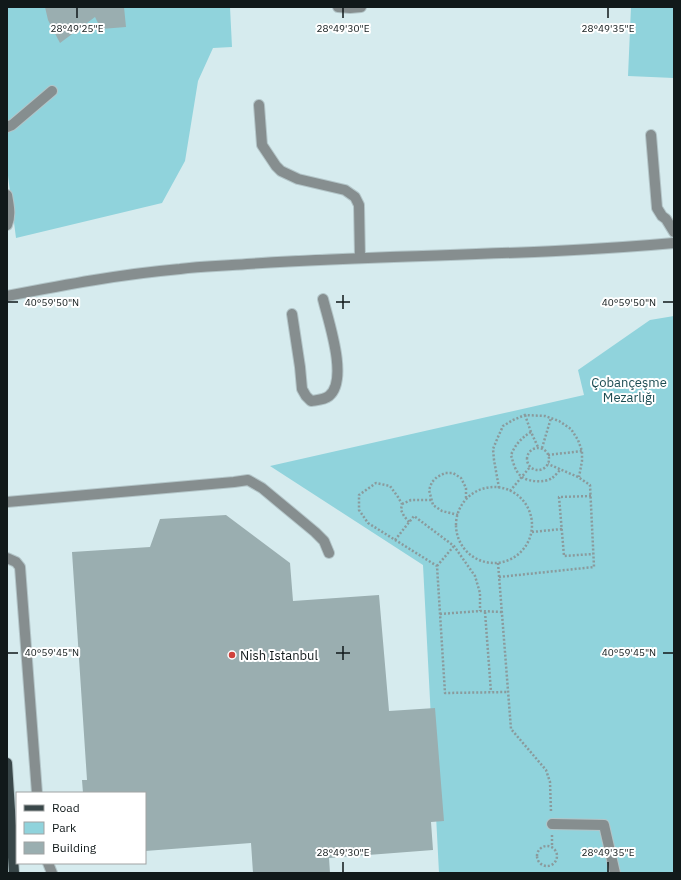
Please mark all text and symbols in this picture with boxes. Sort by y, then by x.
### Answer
text: 28°49'25"E [50,22,104,35]
text: 28°49'30"E [316,22,370,35]
text: 28°49'35"E [581,22,635,35]
text: 40°59'50"N [25,296,79,309]
text: 40°59'50"N [602,296,656,309]
park label: Çobançeşme Mezarlığı [591,374,667,406]
text: 40°59'45"N [25,646,79,659]
text: 40°59'45"N [602,646,656,659]
place label: Nish Istanbul [240,647,318,664]
marker: Nish Istanbul [227,650,237,660]
legend [16,792,146,864]
text: Road [52,800,80,815]
text: Park [52,820,77,835]
text: Building [52,840,97,855]
text: 28°49'30"E [316,846,370,859]
text: 28°49'35"E [581,846,635,859]

